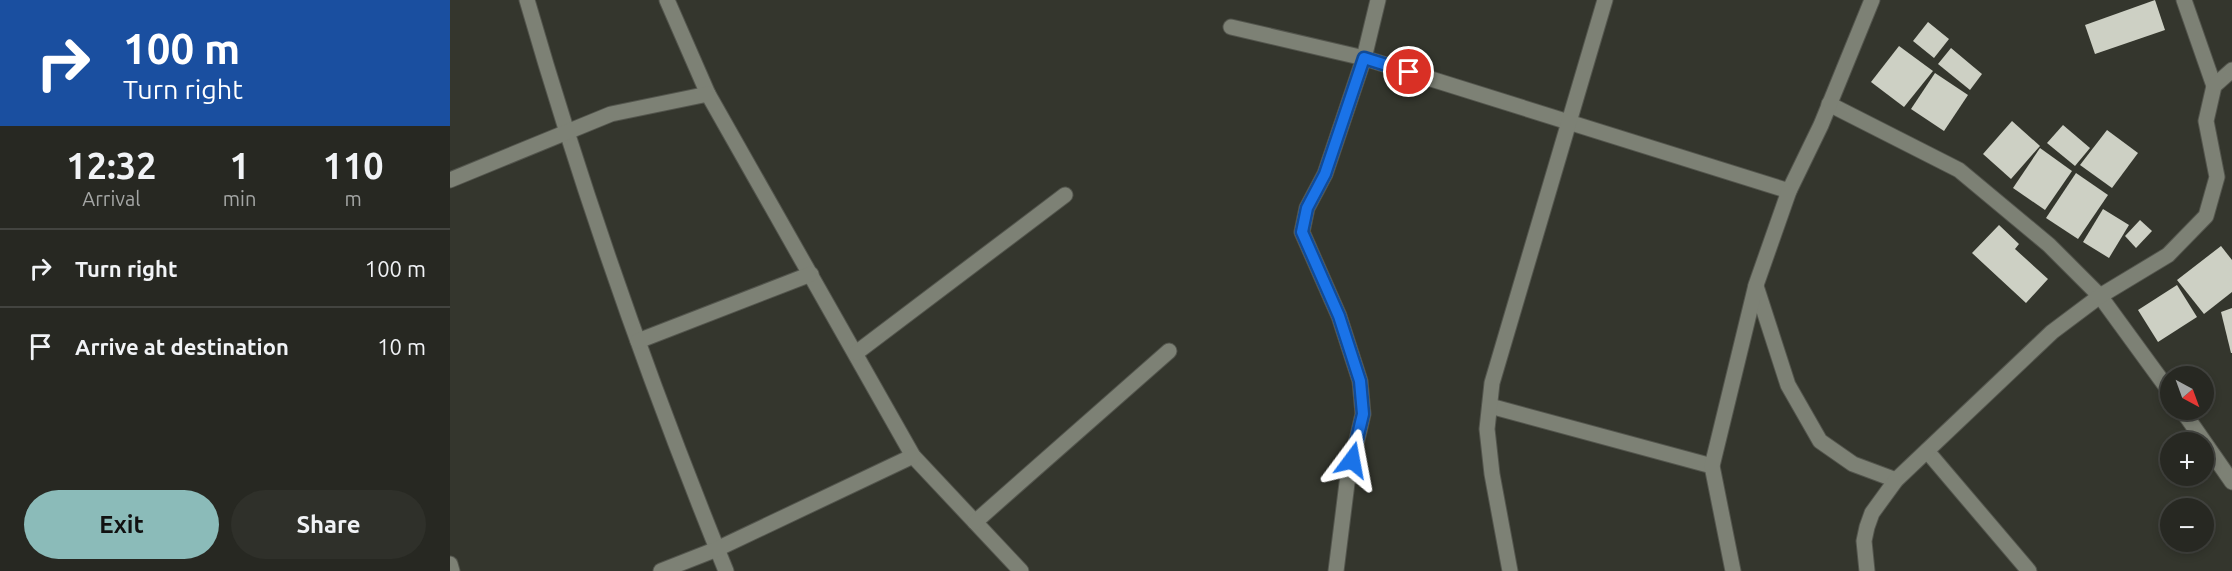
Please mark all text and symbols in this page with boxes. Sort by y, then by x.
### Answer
icon: right [24,24,102,102]
text: 100 m [123,25,240,72]
pin [1383,46,1434,97]
icon: arrive [1392,55,1425,88]
text: Turn right [123,74,243,104]
text: 12:32 [66,145,156,186]
text: 1 [229,145,250,186]
text: 110 [323,145,384,186]
text: Arrival [82,187,141,210]
text: min [223,187,256,210]
text: m [345,187,362,210]
icon: right [24,252,57,285]
text: Turn right [75,256,177,281]
text: 100 m [365,256,426,281]
icon: arrive [24,330,57,363]
text: Arrive at destination [75,334,289,359]
text: 10 m [377,334,426,359]
north arrow [2160,366,2214,420]
map controls [2160,366,2214,552]
position arrow [1320,428,1384,492]
button: + [2160,432,2214,486]
button: Exit [24,490,219,559]
button: Share [231,490,426,559]
button: − [2160,498,2214,552]

